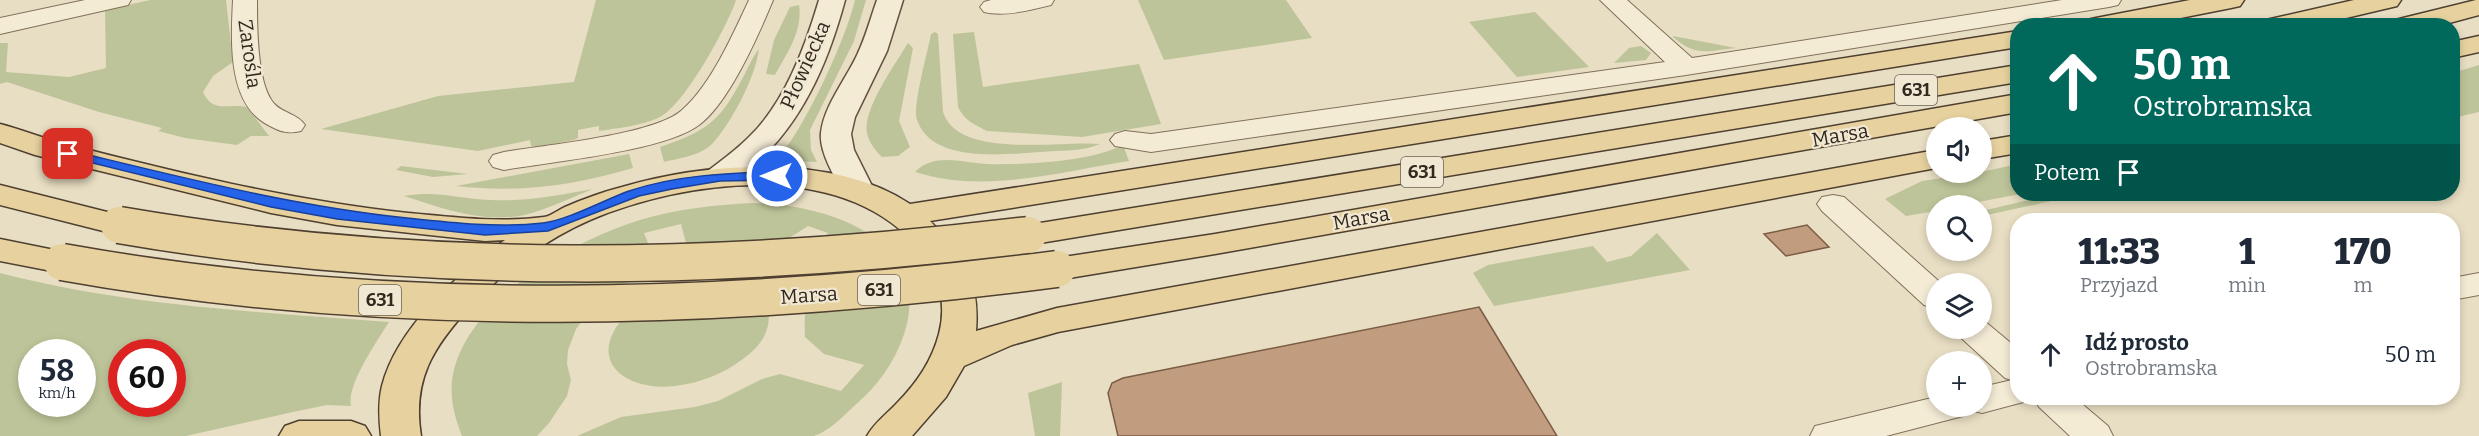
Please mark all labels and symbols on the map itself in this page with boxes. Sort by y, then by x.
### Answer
street label: Płowiecka [775,17,835,113]
street label: Zarośla [233,18,267,90]
road number: 631 [1895,75,1937,105]
street label: Marsa [1810,118,1870,152]
pin [42,128,93,179]
position arrow [745,144,809,208]
road number: 631 [1401,157,1443,187]
street label: Marsa [1331,201,1391,235]
road number: 631 [858,275,900,305]
street label: Marsa [779,281,839,309]
road number: 631 [359,285,401,315]
speed limit sign: 60 [108,339,186,417]

